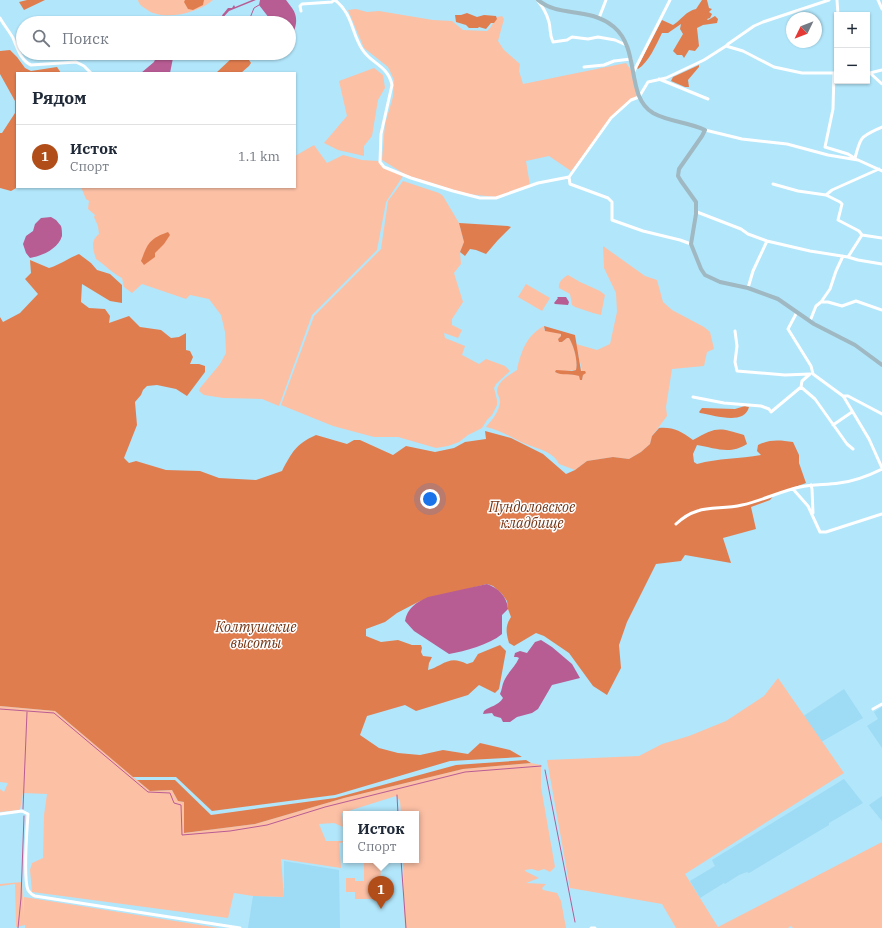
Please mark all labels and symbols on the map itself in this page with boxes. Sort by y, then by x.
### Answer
north arrow [786,12,822,48]
your location [420,489,440,509]
park label: Пундоловское кладбище [488,498,576,532]
park label: Колтушские высоты [215,618,297,652]
pin: 1 [368,876,394,909]

